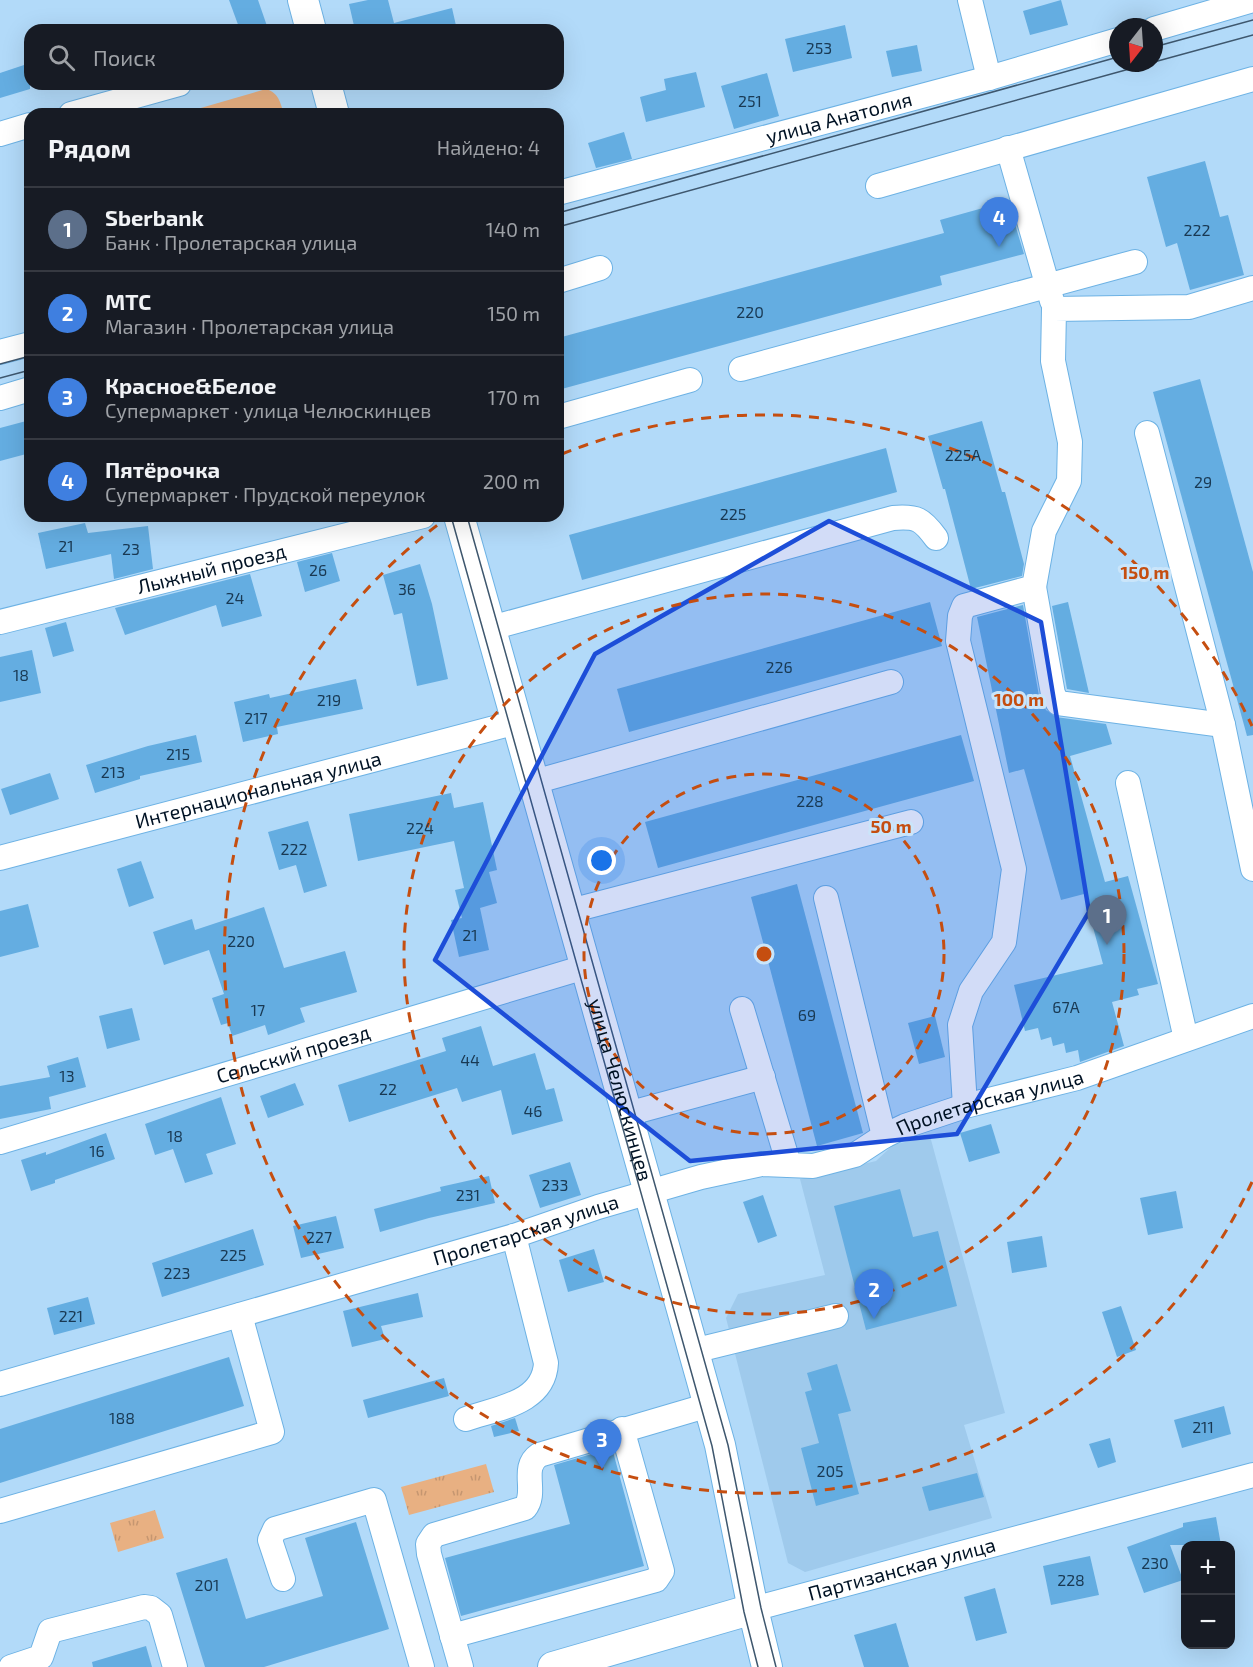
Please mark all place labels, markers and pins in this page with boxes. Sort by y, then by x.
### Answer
pin: 4 [980,198,1018,247]
pin: 1 [1088,896,1126,945]
centre of rings [754,944,774,964]
pin: 2 [854,1270,894,1319]
pin: 3 [582,1420,622,1469]

